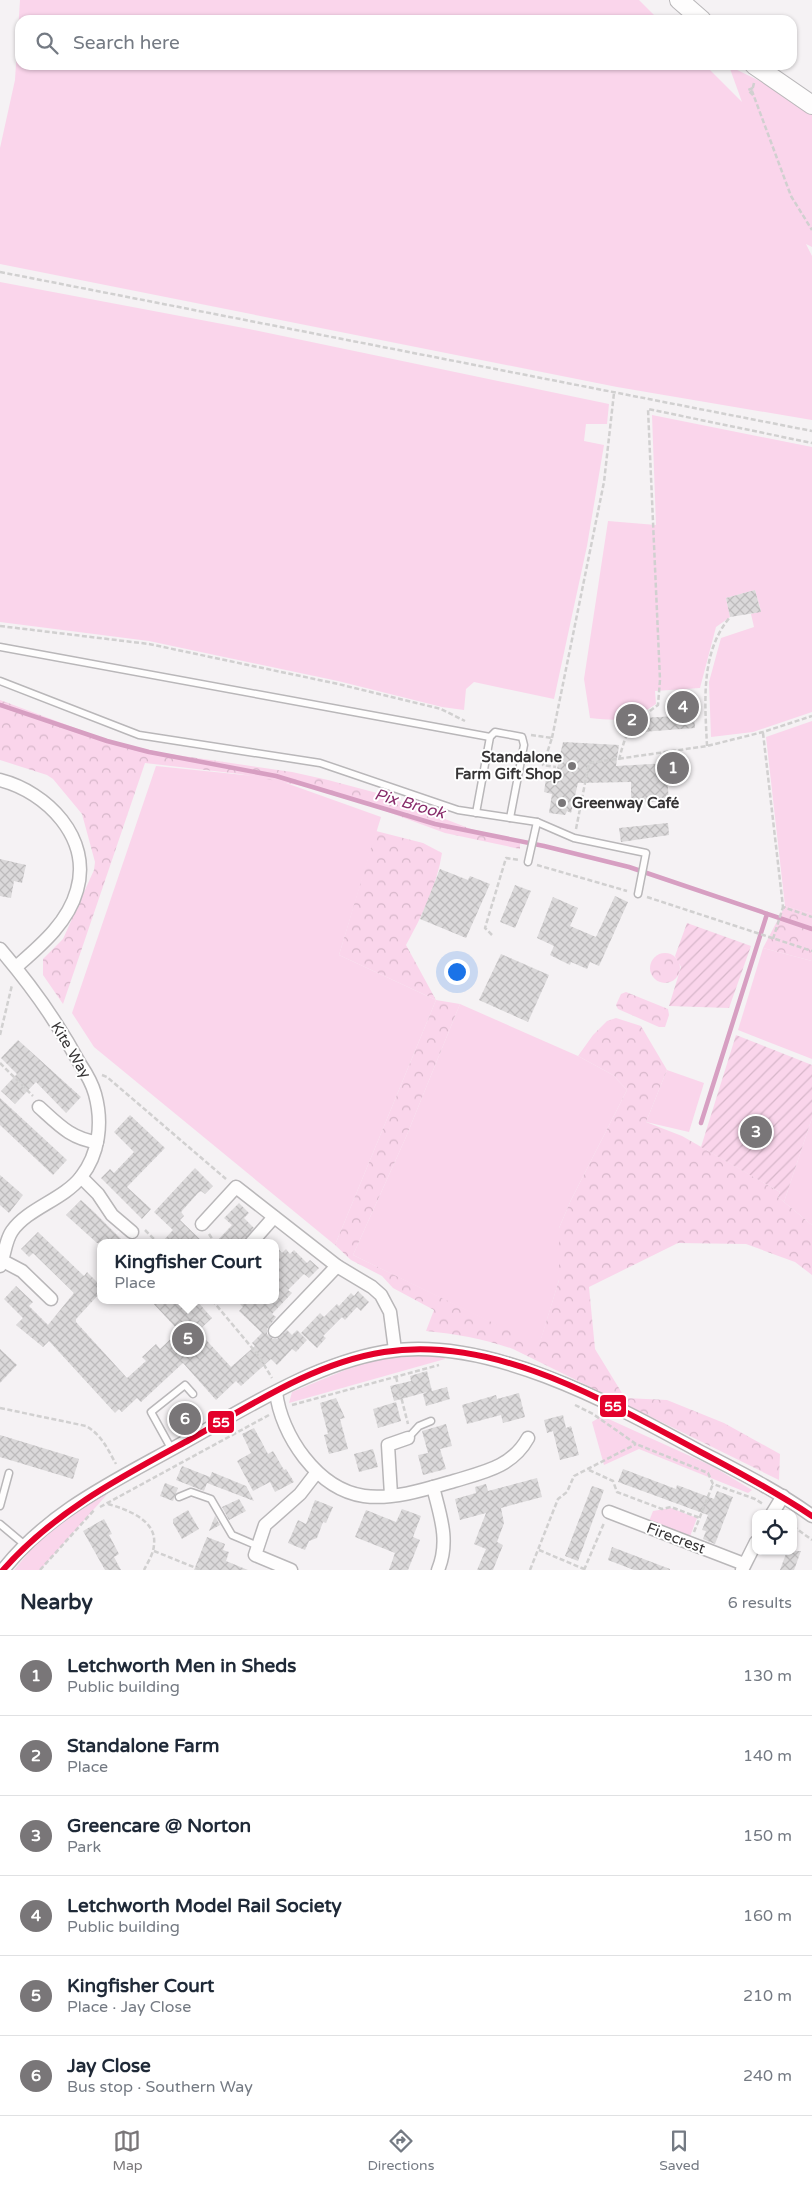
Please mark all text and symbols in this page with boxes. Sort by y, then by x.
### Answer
search box [15,15,797,70]
icon: search [33,29,61,57]
text: Search here [73,32,180,54]
pin: 4 [667,688,699,726]
pin: 2 [616,701,648,739]
place label: Standalone Farm Gift Shop [455,748,563,784]
pin: 1 [657,749,689,787]
marker: Standalone Farm Gift Shop [566,760,578,772]
water label: Pix Brook [372,784,449,824]
place label: Greenway Café [572,794,680,813]
marker: Greenway Café [556,797,568,809]
your location [444,959,470,985]
street label: Kite Way [47,1018,95,1082]
pin: 3 [740,1113,772,1151]
popup [97,1239,279,1304]
text: Kingfisher Court [114,1251,262,1273]
text: Place [114,1273,155,1293]
pin: 5 [172,1320,204,1358]
line badge: 55 [599,1394,627,1418]
text: 55 [604,1398,622,1415]
pin: 6 [169,1400,201,1438]
line badge: 55 [207,1410,235,1434]
text: 55 [212,1414,230,1431]
map controls [752,1510,797,1555]
button: locate [752,1510,797,1555]
street label: Firecrest [644,1519,708,1558]
text: Nearby [20,1590,93,1615]
text: 6 results [728,1593,792,1613]
text: Letchworth Men in Sheds [67,1655,296,1677]
text: 1 [31,1666,41,1686]
text: 130 m [743,1666,792,1686]
text: Public building [67,1677,180,1697]
text: Standalone Farm [67,1735,220,1757]
text: 2 [31,1746,41,1766]
text: 140 m [743,1746,792,1766]
text: Place [67,1757,108,1777]
text: Greencare @ Norton [67,1815,251,1837]
text: 3 [31,1826,41,1846]
text: 150 m [743,1826,792,1846]
text: Park [67,1837,101,1857]
text: Letchworth Model Rail Society [67,1895,342,1917]
text: 4 [31,1906,41,1926]
text: 160 m [743,1906,792,1926]
text: Public building [67,1917,180,1937]
text: Kingfisher Court [67,1975,214,1997]
text: 5 [31,1986,41,2006]
text: 210 m [743,1986,792,2006]
text: Place · Jay Close [67,1997,191,2017]
text: Jay Close [67,2055,151,2077]
text: 6 [31,2066,41,2086]
text: 240 m [743,2066,792,2086]
text: Bus stop · Southern Way [67,2077,253,2097]
tab: Map [112,2127,143,2174]
tab: Directions [367,2127,434,2174]
tab: Saved [659,2127,700,2174]

